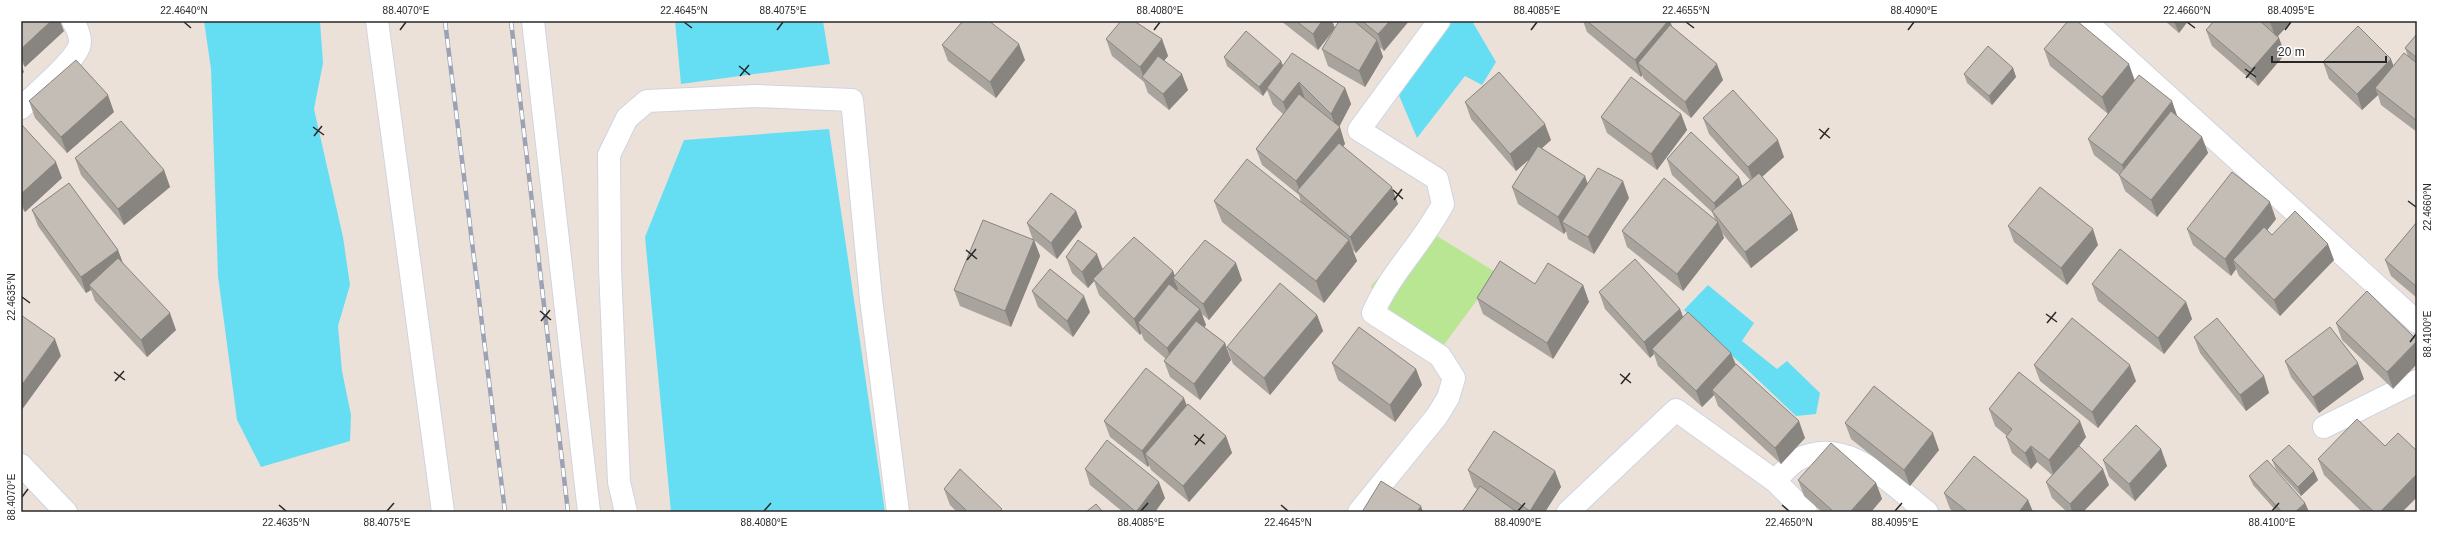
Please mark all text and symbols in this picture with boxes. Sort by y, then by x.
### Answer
text: 22.4640°N [160,5,208,16]
text: 88.4070°E [383,5,430,16]
text: 22.4645°N [660,5,708,16]
text: 88.4075°E [760,5,807,16]
text: 88.4080°E [1137,5,1184,16]
text: 88.4085°E [1514,5,1561,16]
text: 22.4655°N [1662,5,1710,16]
text: 88.4090°E [1891,5,1938,16]
text: 22.4660°N [2163,5,2211,16]
text: 88.4095°E [2268,5,2315,16]
scale bar [2272,38,2386,64]
text: 20 m [2278,45,2305,59]
text: 22.4660°N [2422,183,2433,231]
text: 22.4635°N [6,273,17,321]
text: 88.4100°E [2422,310,2433,357]
text: 88.4070°E [6,473,17,520]
text: 22.4635°N [262,517,310,528]
text: 88.4075°E [364,517,411,528]
text: 88.4080°E [741,517,788,528]
text: 88.4085°E [1118,517,1165,528]
text: 22.4645°N [1264,517,1312,528]
text: 88.4090°E [1495,517,1542,528]
text: 22.4650°N [1765,517,1813,528]
text: 88.4095°E [1872,517,1919,528]
text: 88.4100°E [2249,517,2296,528]

